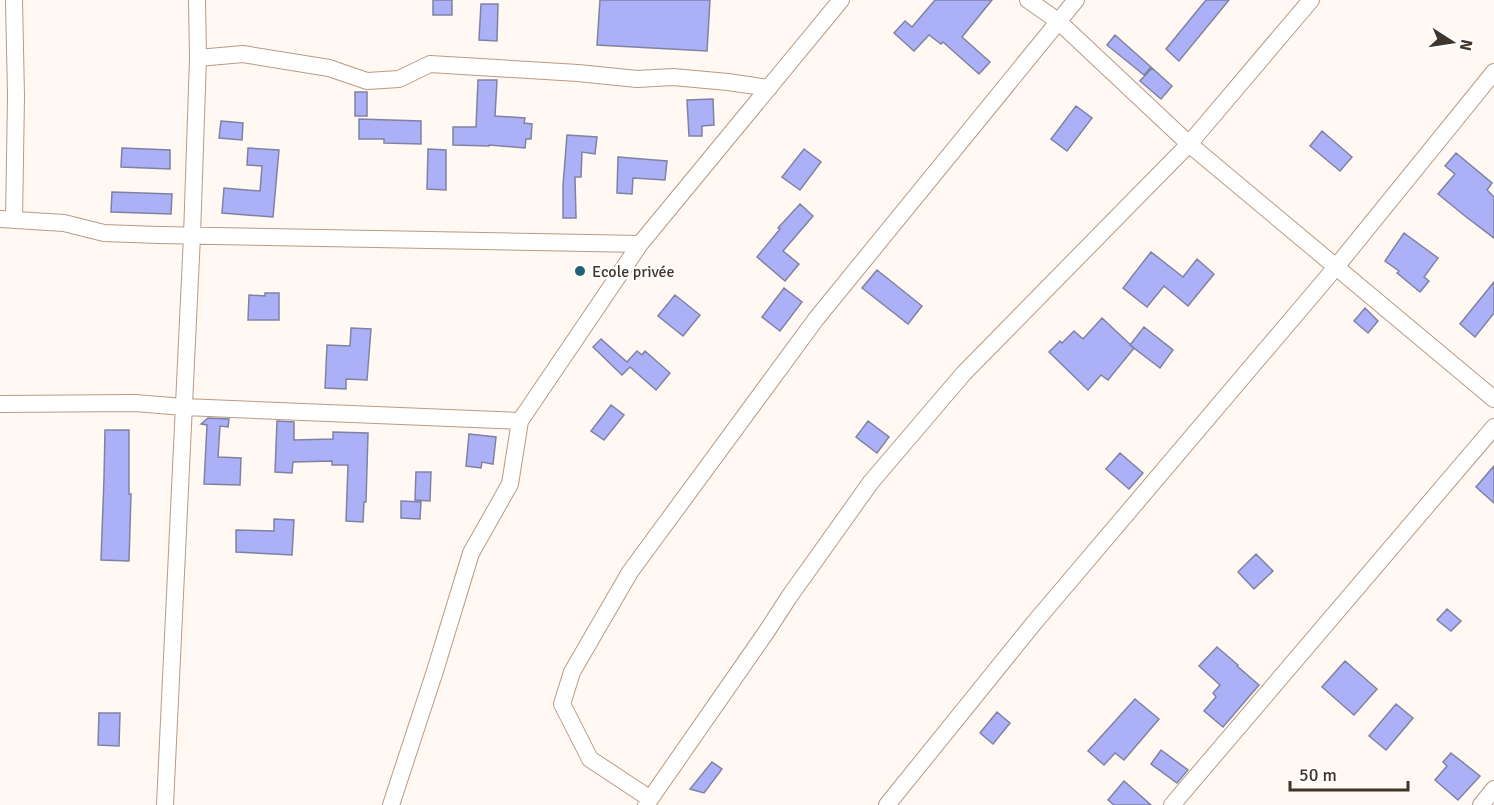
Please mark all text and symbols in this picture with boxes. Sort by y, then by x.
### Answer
north arrow [1422,12,1482,72]
text: N [1455,37,1477,52]
place label: Ecole privée [592,262,675,282]
marker: Ecole privée [573,264,587,278]
scale bar [1290,754,1408,792]
text: 50 m [1299,764,1337,786]

